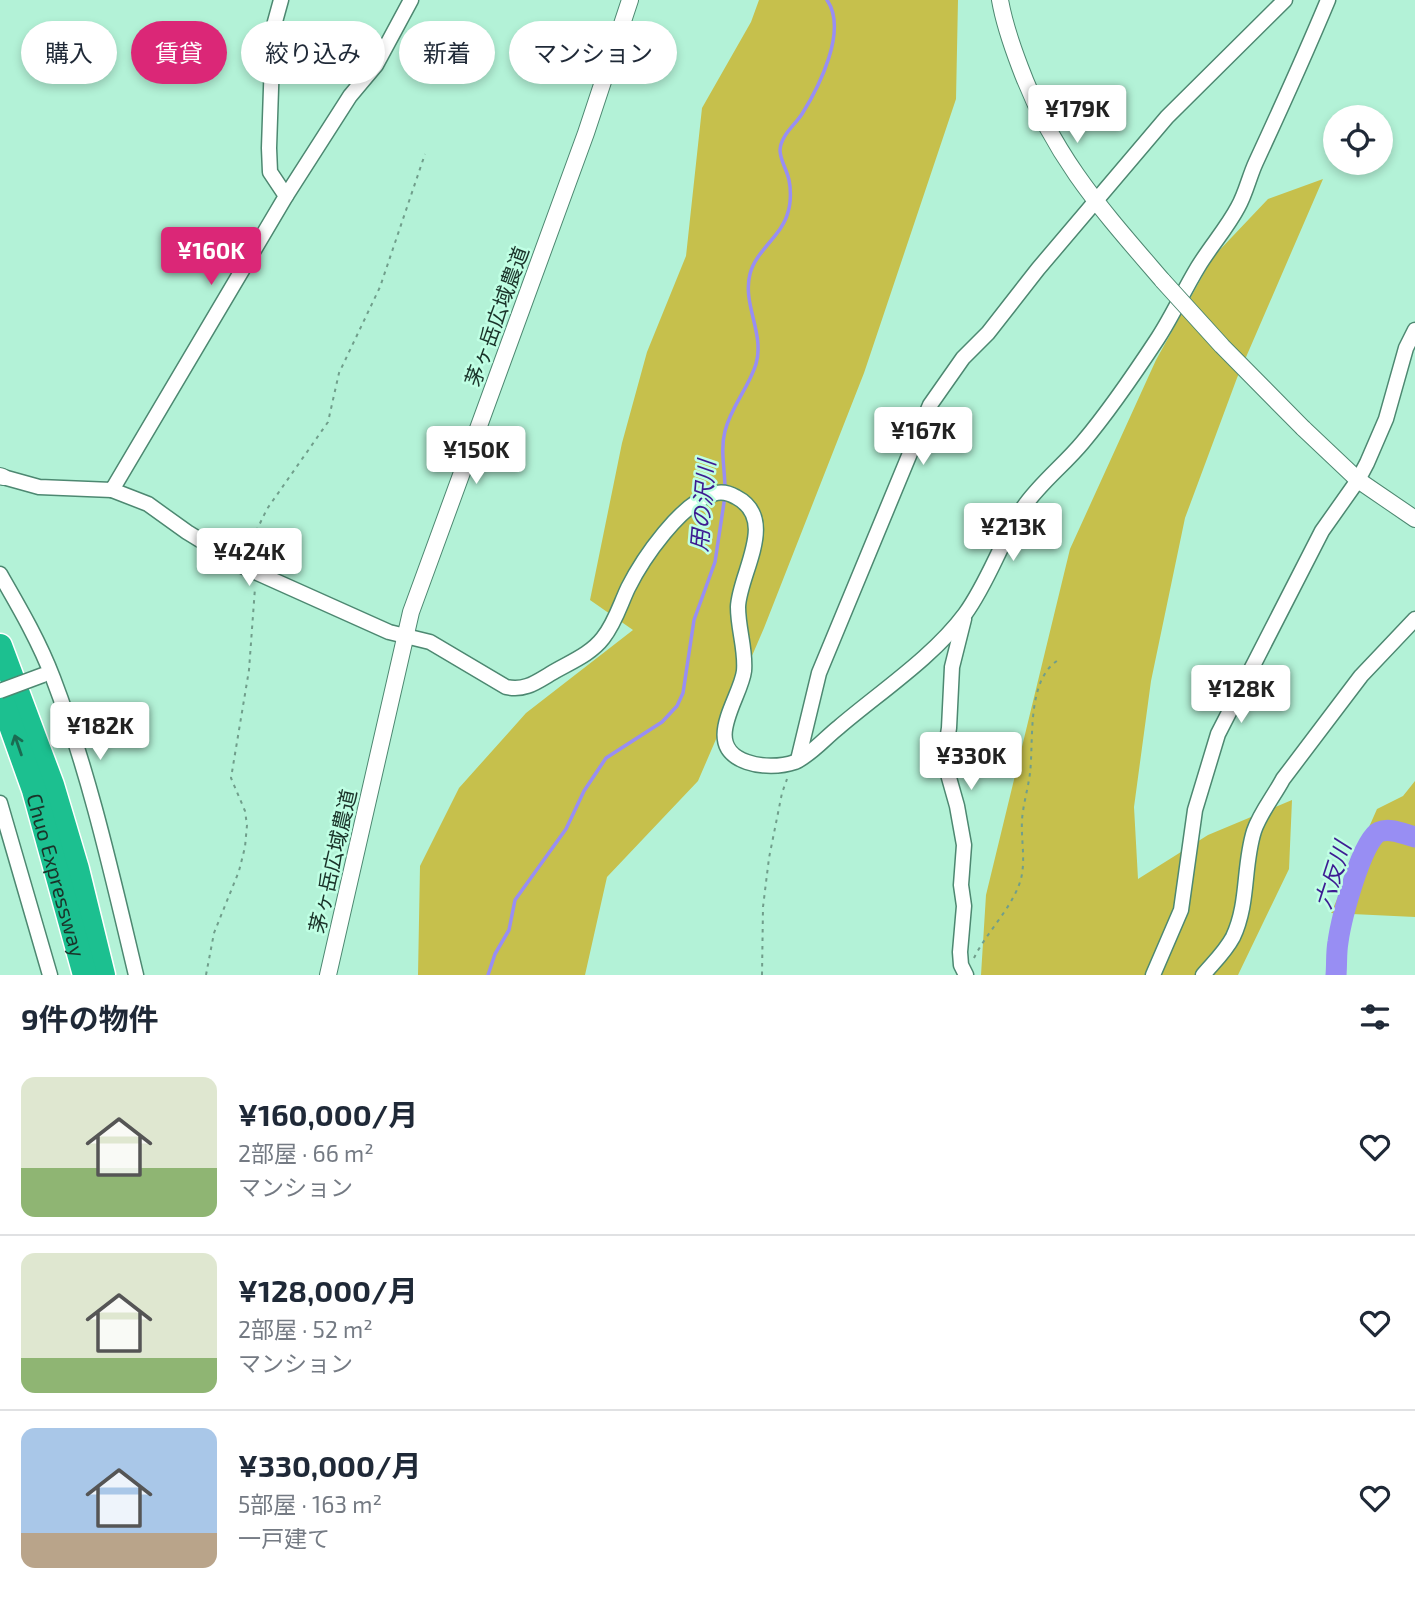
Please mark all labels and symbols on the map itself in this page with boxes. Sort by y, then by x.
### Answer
pin: ¥179K [1028,86,1126,145]
pin: ¥160K [162,228,260,287]
street label: 茅ヶ岳広域農道 [459,243,533,389]
pin: ¥167K [874,407,972,467]
pin: ¥150K [427,426,525,486]
water label: 用の沢川 [684,456,720,553]
pin: ¥213K [964,504,1062,563]
pin: ¥424K [200,528,298,588]
pin: ¥128K [1192,666,1290,725]
pin: ¥182K [51,702,149,762]
pin: ¥330K [922,732,1020,792]
one-way arrow [11,734,23,756]
street label: 茅ヶ岳広域農道 [303,787,361,935]
street label: Chuo Expressway [23,790,92,959]
water label: 六反川 [1308,835,1357,912]

